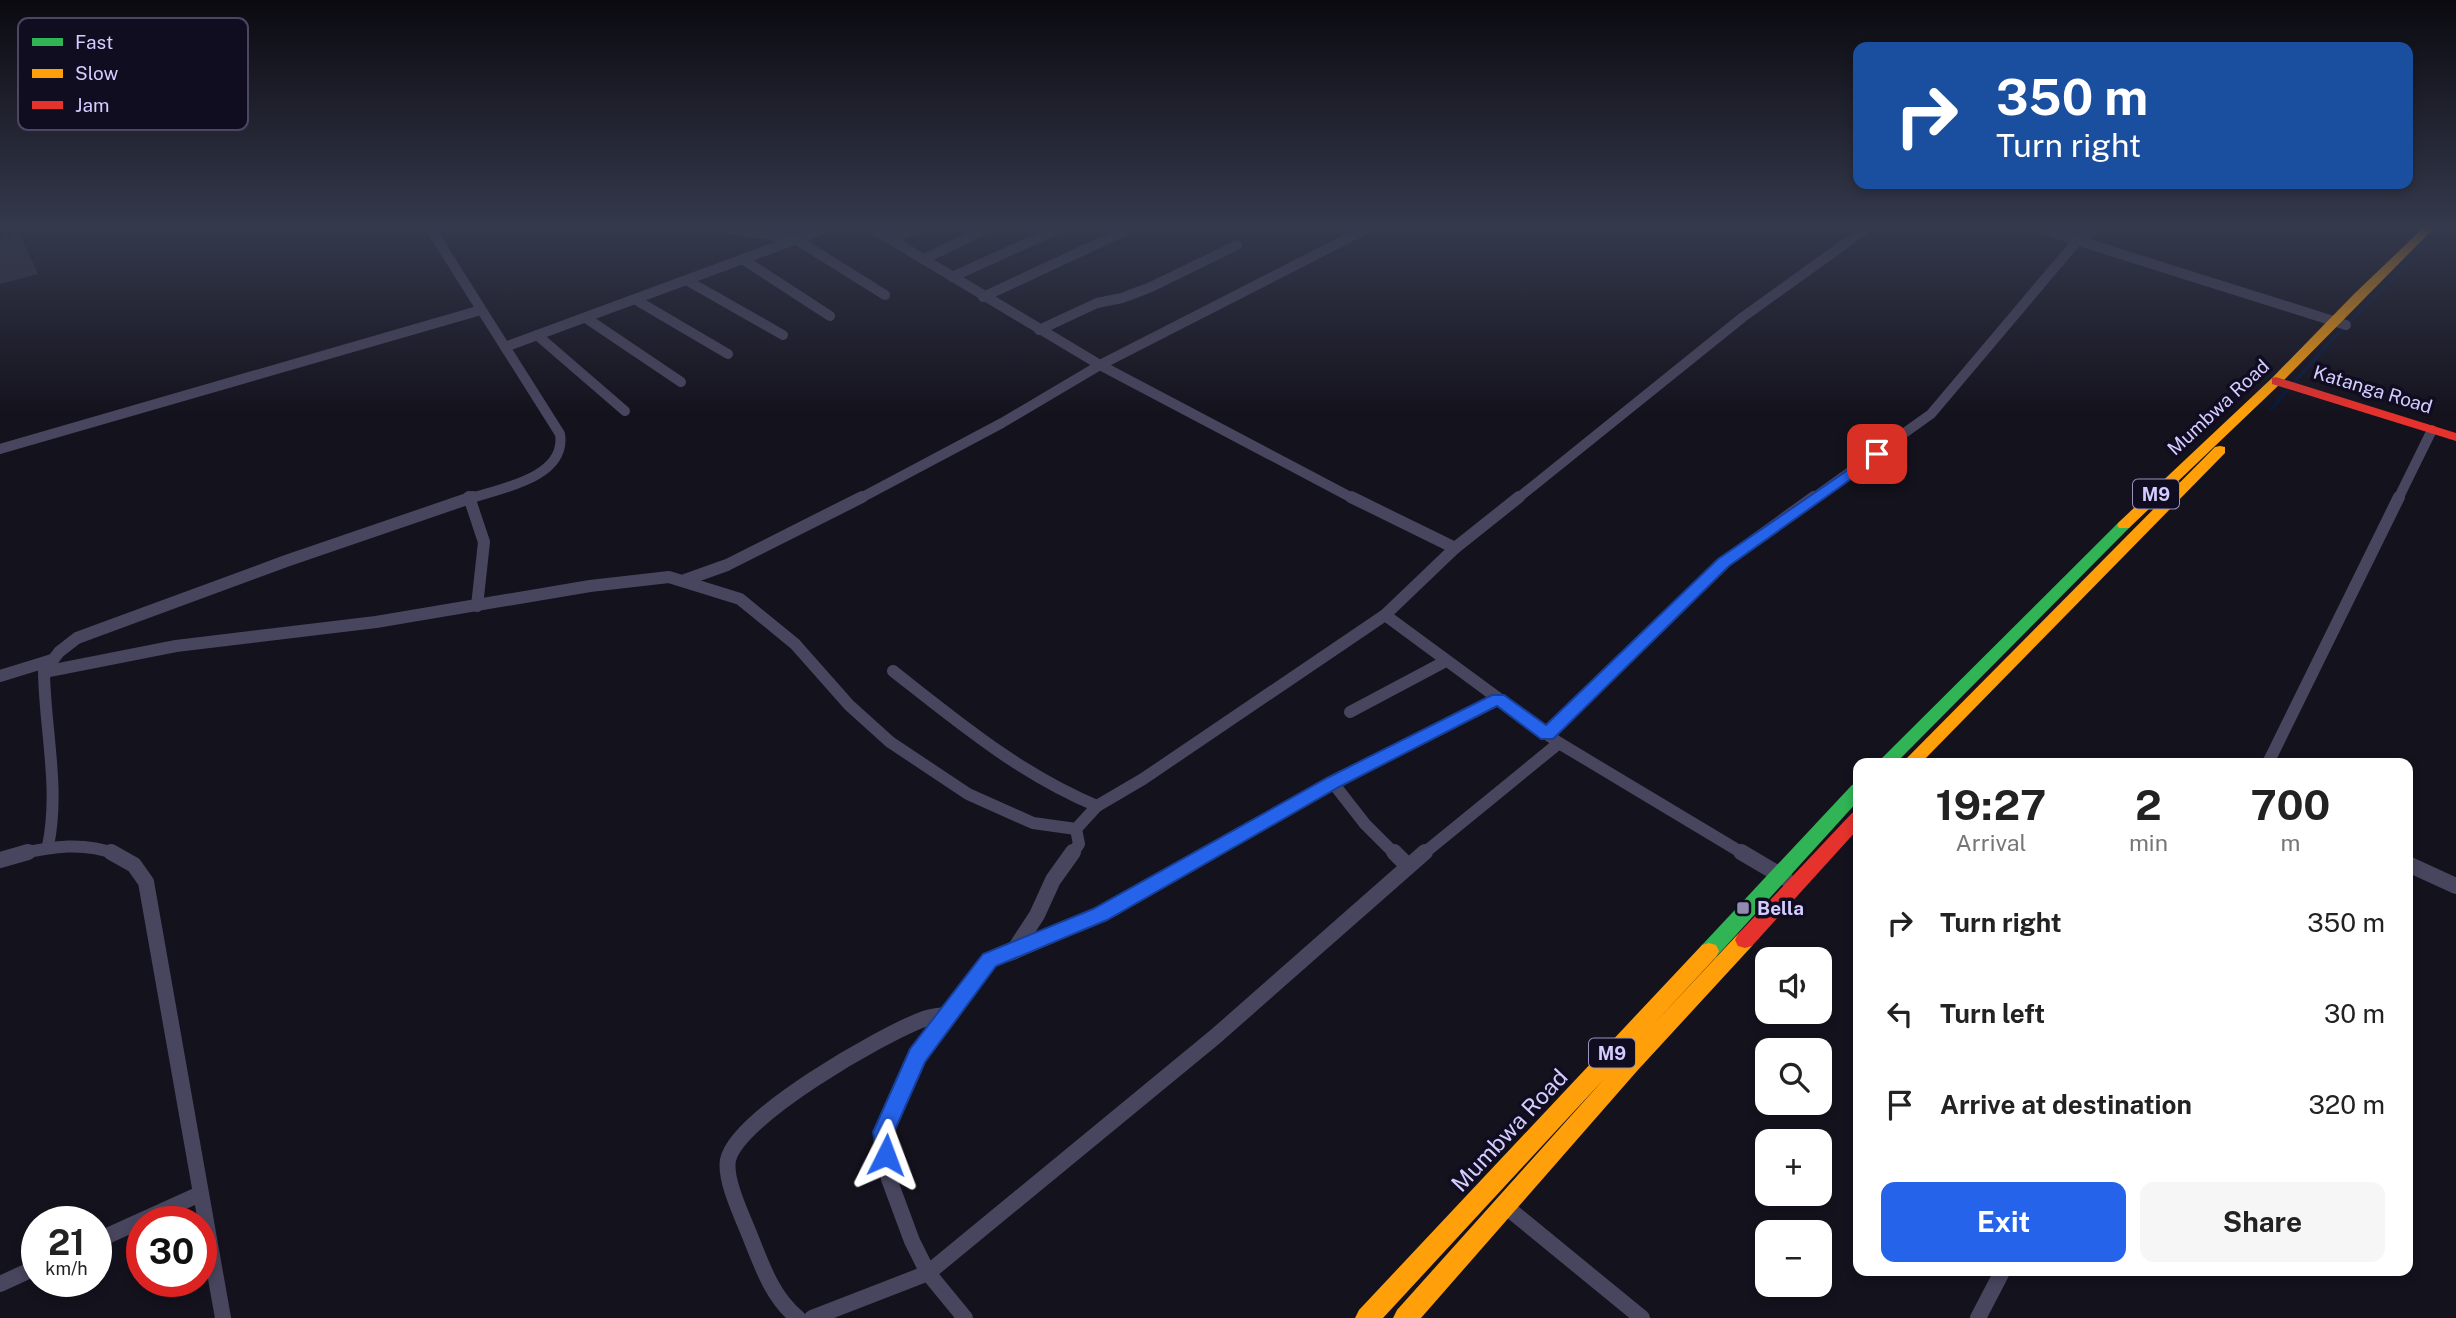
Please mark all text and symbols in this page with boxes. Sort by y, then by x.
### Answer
legend [18,18,248,130]
text: Fast [75,31,113,53]
text: Slow [75,62,119,84]
text: 350 m [1996,68,2148,126]
icon: right [1881,70,1972,161]
text: Jam [75,94,109,116]
text: Turn right [1996,127,2141,164]
street label: Mumbwa Road [2163,355,2273,459]
street label: Katanga Road [2311,360,2435,418]
pin [1847,424,1907,484]
icon: arrive [1858,435,1896,473]
road number: M9 [2133,480,2179,508]
text: 19:27 [1936,780,2046,829]
text: 2 [2135,780,2162,829]
text: 700 [2250,780,2330,829]
text: Arrival [1955,829,2026,856]
text: min [2129,829,2168,856]
text: m [2280,829,2300,856]
place label: Bella [1757,897,1804,919]
marker: Bella [1735,900,1751,916]
icon: right [1881,904,1919,942]
text: Turn right [1940,907,2062,938]
text: 350 m [2307,907,2385,938]
map controls [1755,947,1832,1297]
button: sound [1755,947,1832,1024]
icon: left [1881,995,1919,1033]
text: Turn left [1940,998,2045,1029]
text: 30 m [2324,998,2385,1029]
road number: M9 [1589,1038,1635,1068]
button: search [1755,1038,1832,1115]
street label: Mumbwa Road [1445,1063,1573,1197]
icon: arrive [1881,1086,1919,1124]
text: Arrive at destination [1940,1089,2192,1120]
text: 320 m [2308,1089,2385,1120]
position arrow [849,1118,923,1192]
button: + [1755,1129,1832,1206]
button: Exit [1881,1182,2126,1262]
button: Share [2140,1182,2385,1262]
speed limit sign: 30 [126,1206,217,1297]
button: − [1755,1220,1832,1297]
text: 21 [48,1222,85,1263]
text: km/h [45,1258,88,1279]

